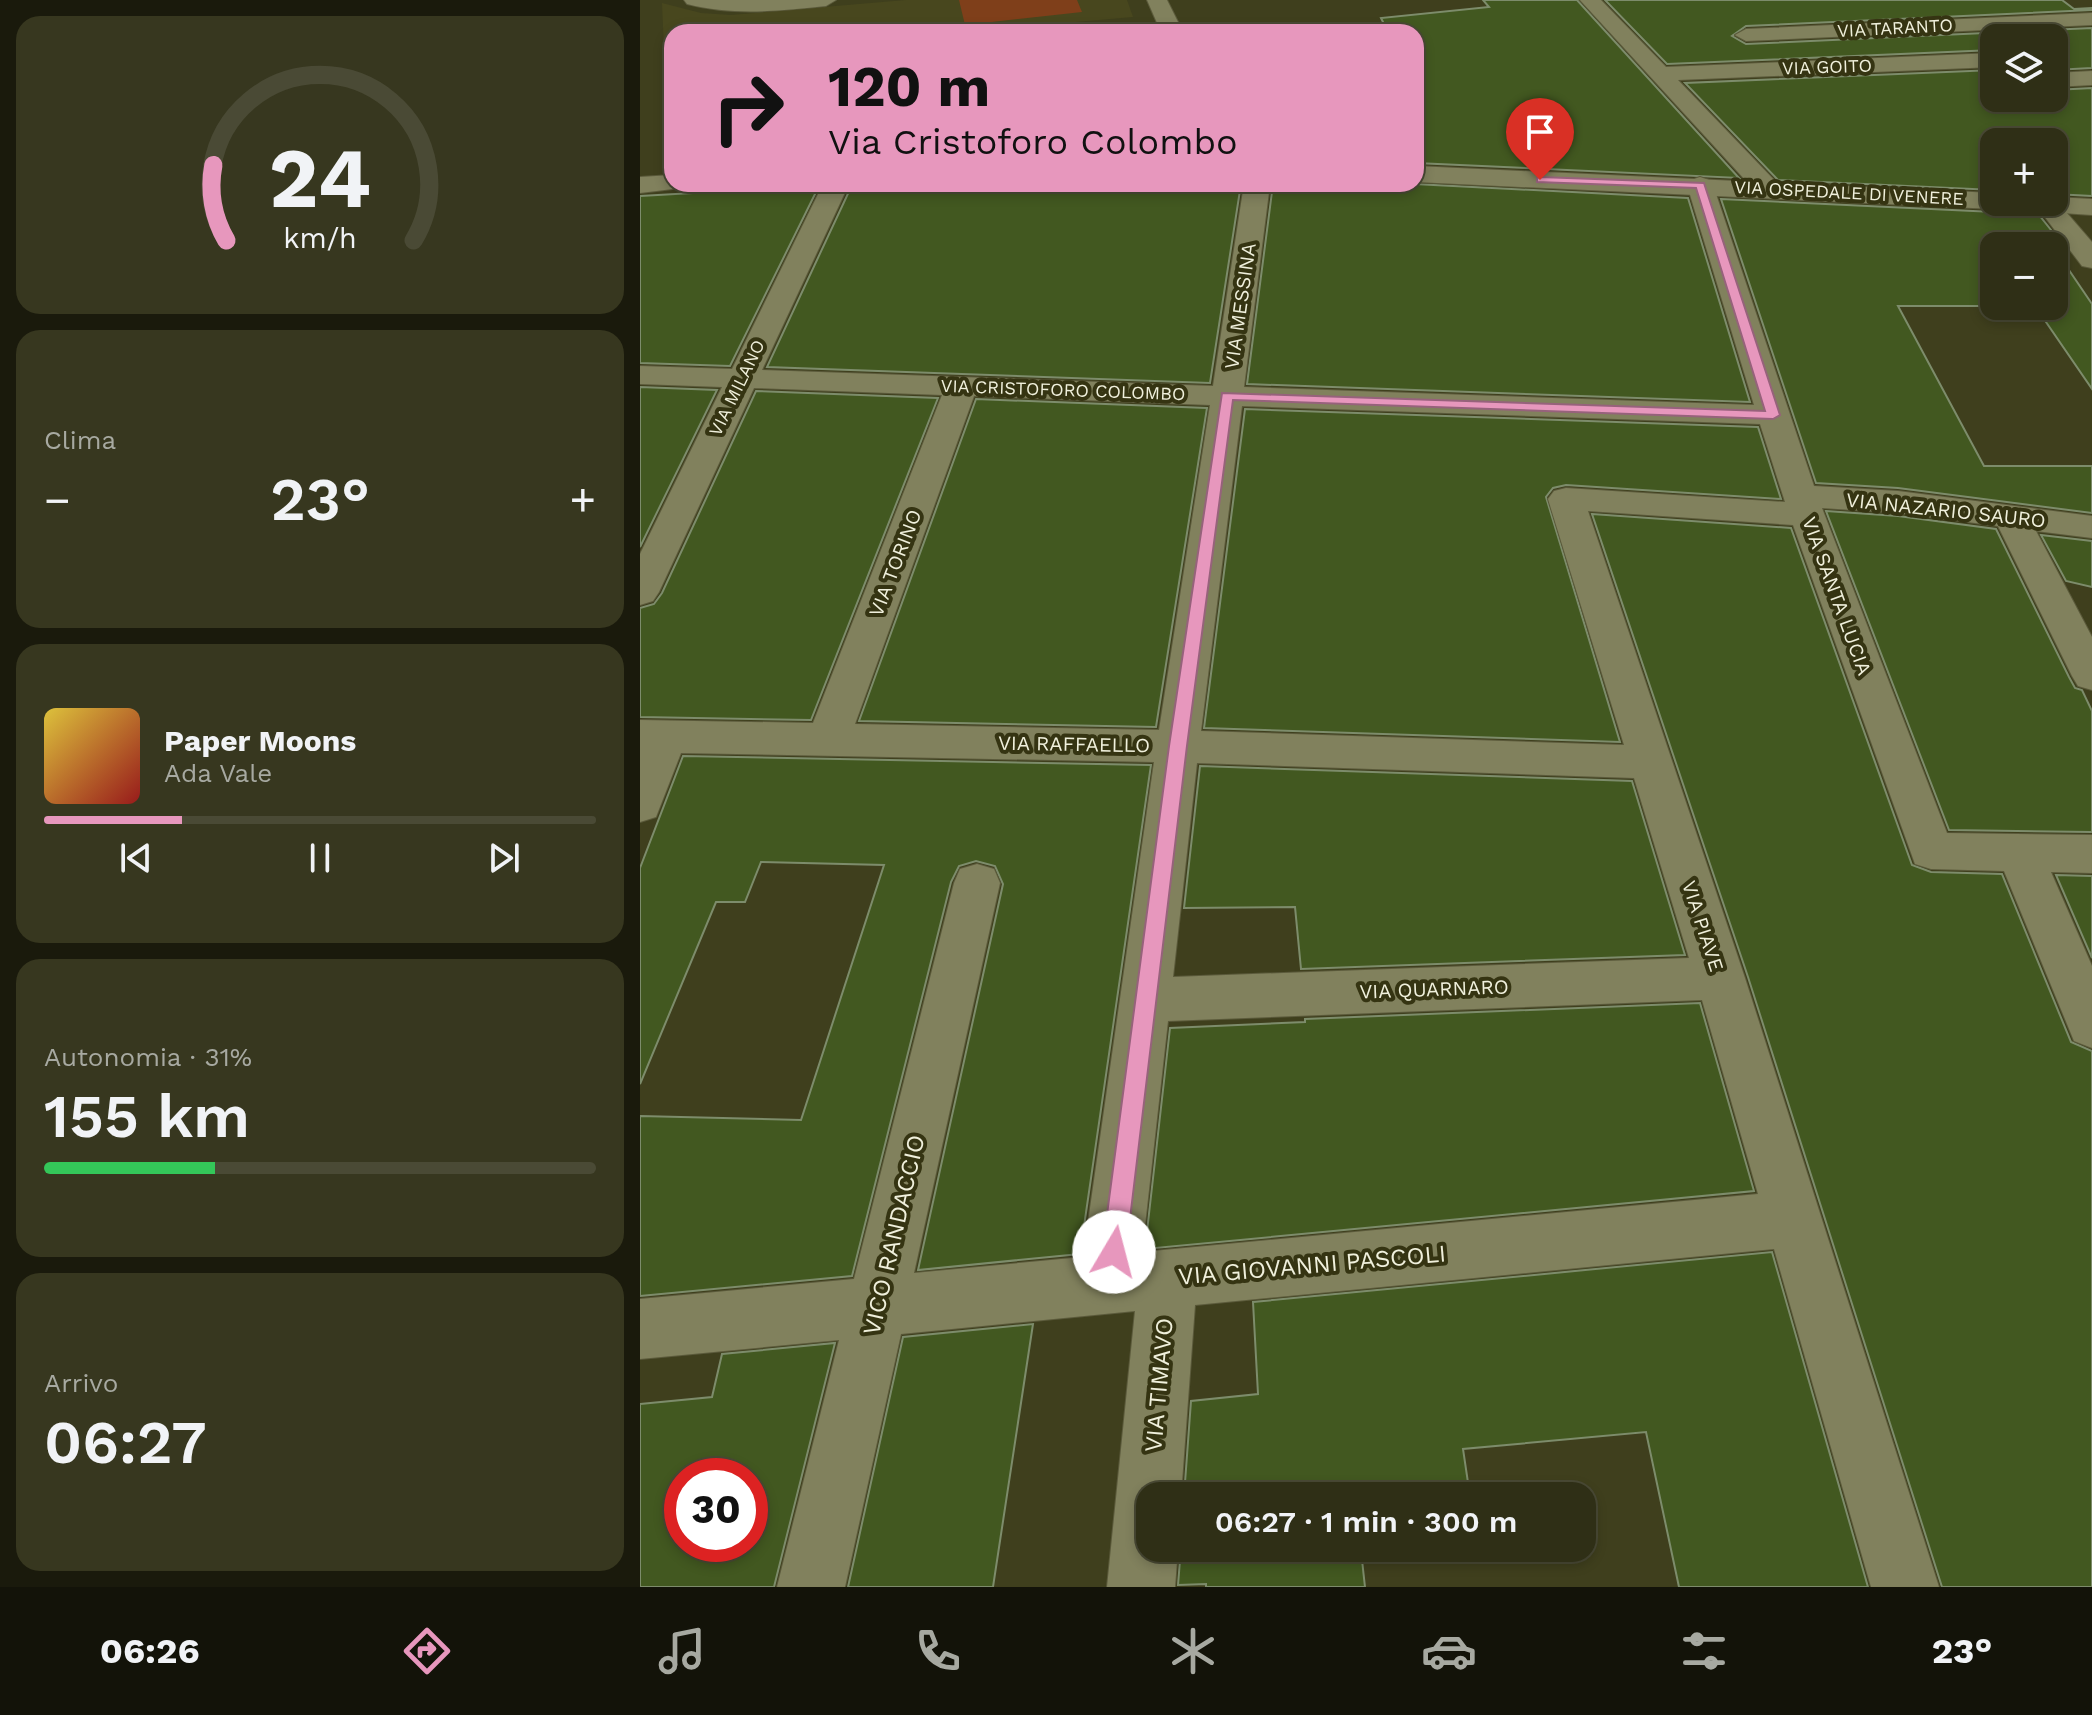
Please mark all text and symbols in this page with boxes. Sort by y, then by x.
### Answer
street label: VIA TARANTO [1837,14,1953,41]
map controls [1980,24,2068,320]
button: layers [1980,24,2068,112]
text: 120 m [828,54,990,120]
street label: VIA GOITO [1782,54,1872,79]
icon: right [696,56,800,160]
pin [1506,98,1574,180]
icon: arrive [1518,110,1562,154]
text: Via Cristoforo Colombo [828,121,1238,163]
button: + [1980,128,2068,216]
text: 24 [269,130,371,227]
street label: VIA OSPEDALE DI VENERE [1734,176,1964,209]
text: km/h [283,221,357,255]
button: − [1980,232,2068,320]
street label: VIA MESSINA [1219,241,1261,371]
street label: VIA MILANO [704,336,769,439]
street label: VIA CRISTOFORO COLOMBO [940,375,1186,404]
text: Clima [44,425,116,455]
text: 23° [270,464,370,535]
text: − [44,474,71,526]
text: + [569,474,596,526]
street label: VIA NAZARIO SAURO [1845,488,2047,532]
street label: VIA TORINO [864,506,926,620]
street label: VIA SANTA LUCIA [1797,514,1877,678]
text: Paper Moons [164,723,356,758]
street label: VIA RAFFAELLO [998,731,1150,757]
text: Ada Vale [164,758,272,788]
icon: previous [114,836,158,880]
icon: pause [298,836,342,880]
icon: next [482,836,526,880]
street label: VIA PIAVE [1677,878,1729,974]
street label: VIA QUARNARO [1359,974,1509,1004]
text: Autonomia · 31% [44,1042,252,1072]
text: 155 km [44,1081,250,1152]
street label: VICO RANDACCIO [857,1132,931,1338]
position arrow [1072,1210,1156,1294]
street label: VIA GIOVANNI PASCOLI [1177,1239,1447,1291]
street label: VIA TIMAVO [1139,1317,1179,1453]
text: Arrivo [44,1368,118,1398]
text: 06:27 [44,1407,207,1478]
speed limit sign: 30 [664,1458,768,1562]
text: 06:27 · 1 min · 300 m [1215,1504,1517,1539]
icon: directions [399,1623,455,1679]
icon: music [654,1623,710,1679]
icon: phone [910,1623,966,1679]
icon: climate [1165,1623,1221,1679]
icon: car [1421,1623,1477,1679]
icon: filters [1676,1623,1732,1679]
text: 06:26 [100,1630,200,1672]
text: 23° [1932,1630,1992,1672]

